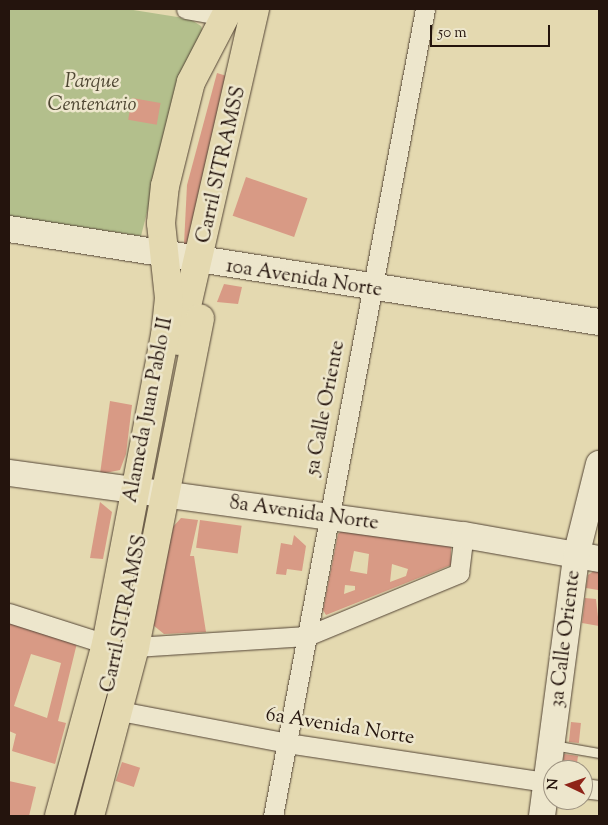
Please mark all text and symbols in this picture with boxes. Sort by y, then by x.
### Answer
scale bar [433,15,553,47]
text: 50 m [438,23,467,44]
park label: Parque Centenario [48,70,136,117]
street label: Carril SITRAMSS [192,84,252,246]
street label: 10a Avenida Norte [224,255,384,303]
street label: Alameda Juan Pablo II [119,315,179,505]
street label: 5a Calle Oriente [301,338,351,478]
street label: 8a Avenida Norte [228,492,380,536]
street label: Carril SITRAMSS [97,533,153,695]
street label: 3a Calle Oriente [546,569,586,709]
street label: 6a Avenida Norte [264,703,416,751]
north arrow [543,760,593,810]
text: N [544,778,564,790]

